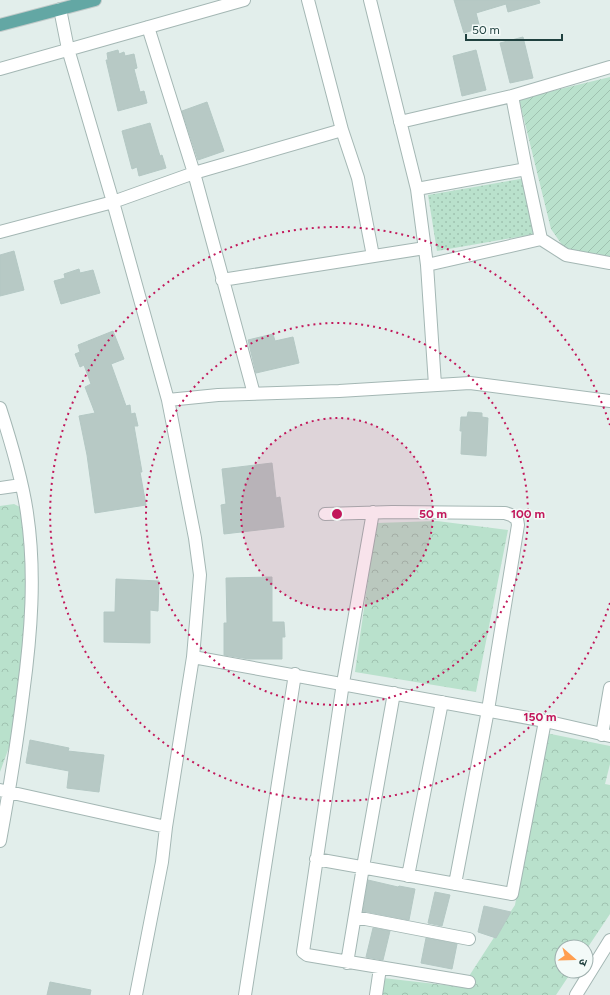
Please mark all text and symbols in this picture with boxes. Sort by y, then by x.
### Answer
scale bar [466,16,562,42]
text: 50 m [472,23,500,37]
centre of rings [330,507,344,521]
text: 50 m [419,507,447,521]
text: 100 m [511,507,545,521]
text: 150 m [523,710,557,724]
north arrow [554,939,594,979]
text: उ [576,957,590,968]

